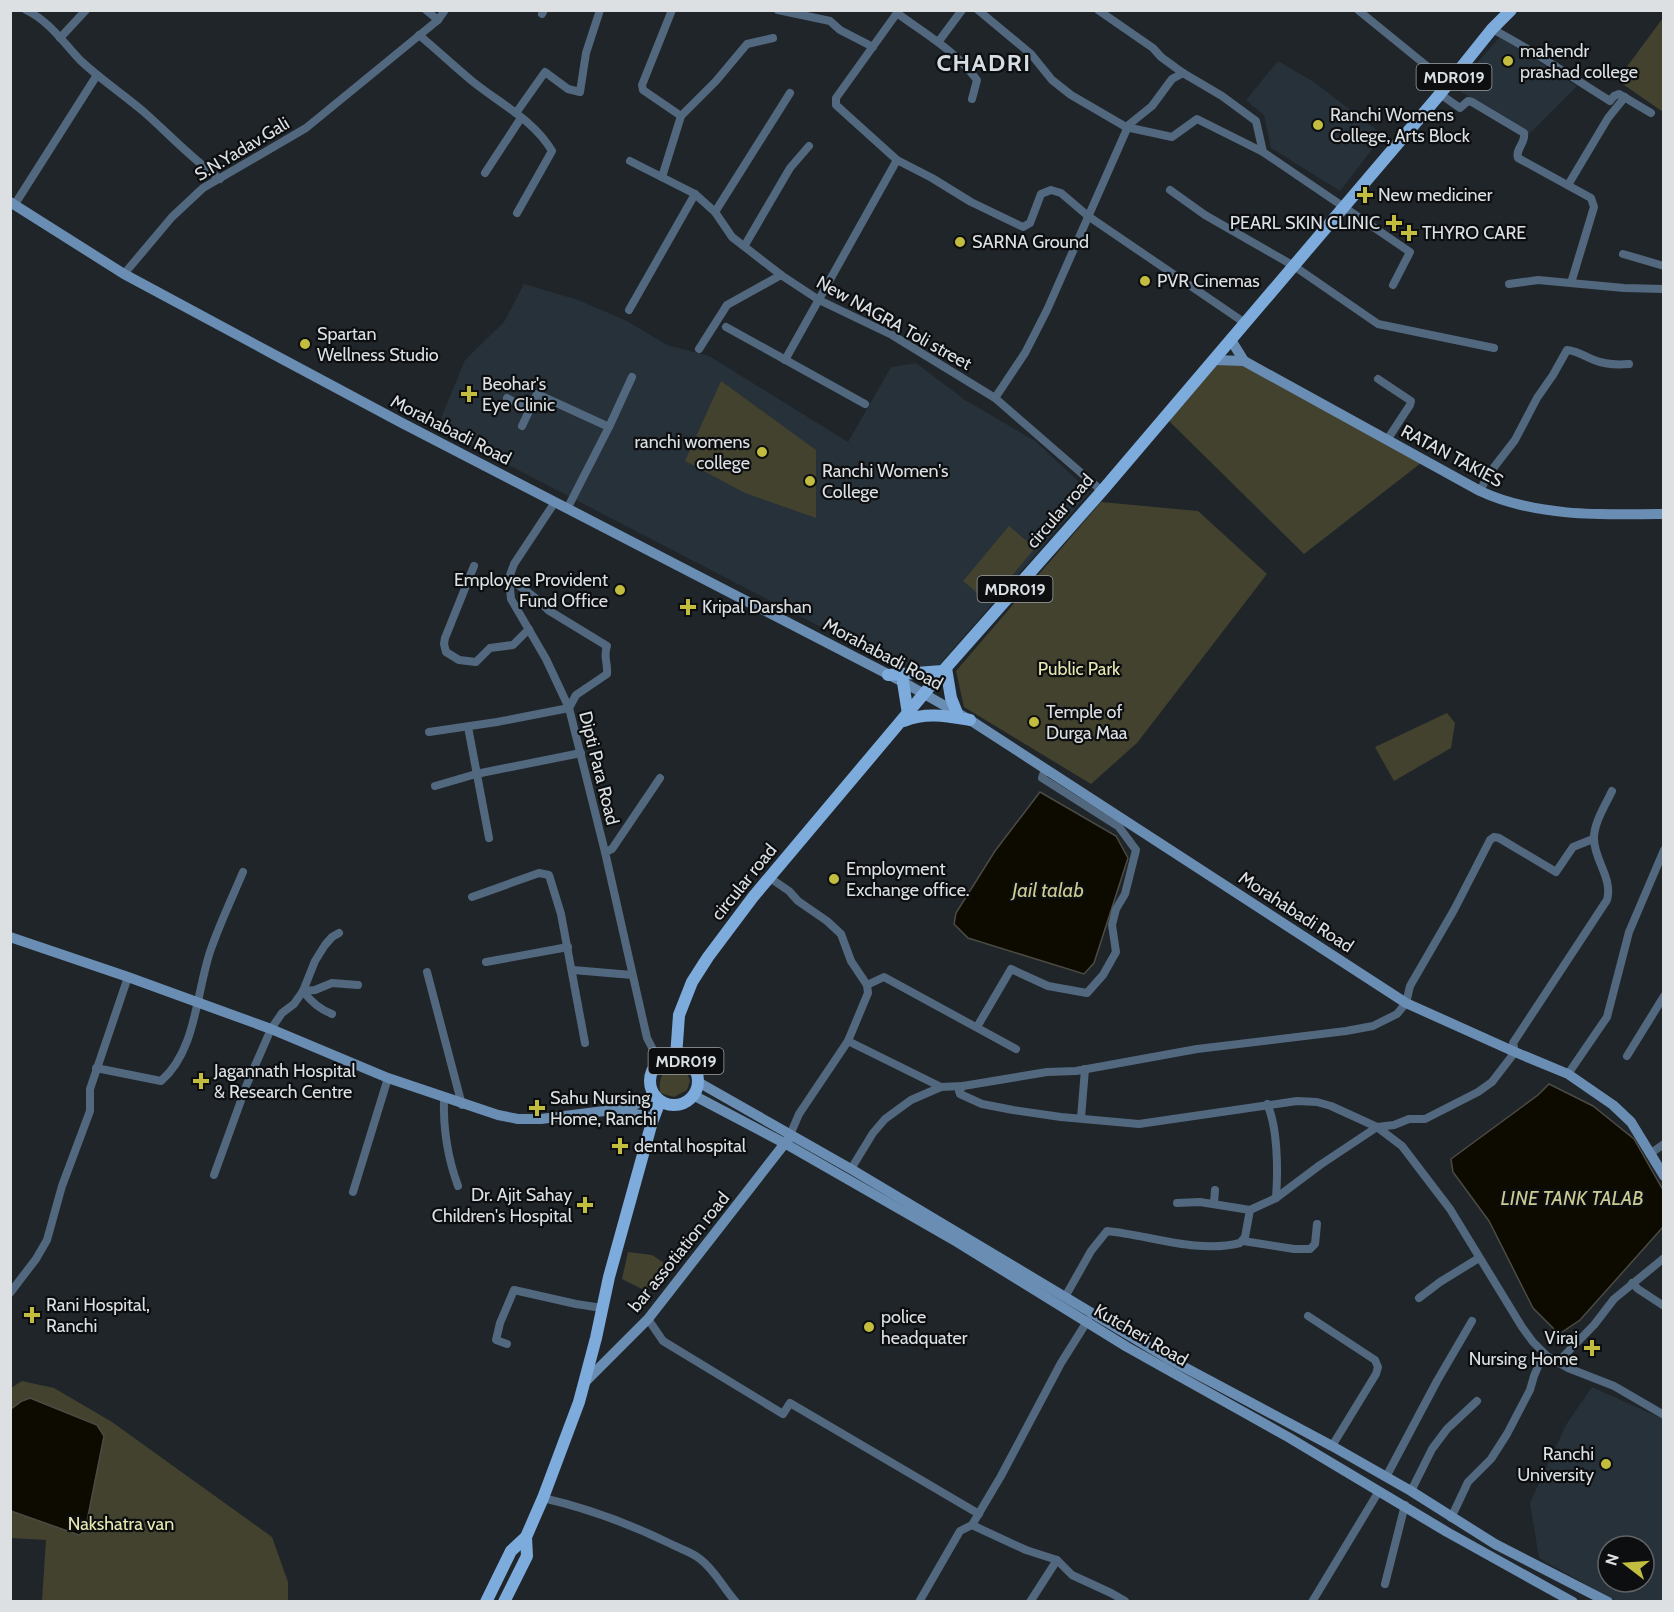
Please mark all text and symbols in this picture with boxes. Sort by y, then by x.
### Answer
place label: mahendr prashad college [1520,40,1638,83]
district label: CHADRI [936,48,1032,77]
marker: mahendr prashad college [1501,54,1515,68]
road number: MDR019 [1416,64,1492,90]
place label: Ranchi Womens College, Arts Block [1330,104,1471,147]
street label: S.N.Yadav.Gali [191,112,293,186]
marker: Ranchi Womens College, Arts Block [1311,118,1325,132]
place label: New mediciner [1378,184,1493,206]
marker: New mediciner [1356,186,1374,204]
place label: PEARL SKIN CLINIC [1230,212,1380,234]
marker: PEARL SKIN CLINIC [1385,214,1403,232]
place label: THYRO CARE [1422,222,1526,244]
marker: THYRO CARE [1400,224,1418,242]
place label: SARNA Ground [972,231,1089,253]
marker: SARNA Ground [953,235,967,249]
place label: PVR Cinemas [1157,270,1260,292]
street label: New NAGRA Toli street [813,271,975,375]
marker: PVR Cinemas [1138,274,1152,288]
place label: Spartan Wellness Studio [317,323,439,366]
marker: Spartan Wellness Studio [298,337,312,351]
place label: Beohar's Eye Clinic [482,373,555,416]
marker: Beohar's Eye Clinic [460,385,478,403]
street label: Morahabadi Road [387,390,515,470]
street label: RATAN TAKIES [1397,420,1507,492]
place label: ranchi womens college [635,431,750,474]
marker: ranchi womens college [755,445,769,459]
place label: Ranchi Women's College [822,460,949,503]
street label: circular road [1022,469,1098,553]
marker: Ranchi Women's College [803,474,817,488]
place label: Employee Provident Fund Office [454,569,608,612]
road number: MDR019 [978,576,1052,602]
marker: Employee Provident Fund Office [613,583,627,597]
place label: Kripal Darshan [702,596,812,618]
marker: Kripal Darshan [679,598,697,616]
street label: Morahabadi Road [819,613,947,695]
park label: Public Park [1038,658,1121,680]
place label: Temple of Durga Maa [1046,701,1128,744]
street label: Dipti Para Road [574,709,624,827]
marker: Temple of Durga Maa [1027,715,1041,729]
street label: circular road [707,839,781,925]
place label: Employment Exchange office. [846,858,970,901]
street label: Morahabadi Road [1234,867,1358,957]
marker: Employment Exchange office. [827,872,841,886]
water label: Jail talab [1010,878,1084,902]
road number: MDR019 [648,1048,724,1074]
place label: Jagannath Hospital & Research Centre [213,1060,356,1103]
marker: Jagannath Hospital & Research Centre [192,1072,210,1090]
place label: Sahu Nursing Home, Ranchi [550,1087,657,1130]
marker: Sahu Nursing Home, Ranchi [528,1099,546,1117]
place label: dental hospital [634,1135,747,1157]
marker: dental hospital [611,1137,629,1155]
place label: Dr. Ajit Sahay Children's Hospital [432,1184,573,1227]
water label: LINE TANK TALAB [1500,1186,1644,1210]
street label: bar assotiation road [624,1188,734,1316]
marker: Dr. Ajit Sahay Children's Hospital [576,1196,594,1214]
place label: Rani Hospital, Ranchi [46,1294,150,1337]
street label: Kutcheri Road [1090,1299,1192,1371]
marker: Rani Hospital, Ranchi [23,1306,41,1324]
place label: police headquater [881,1306,968,1349]
marker: police headquater [862,1320,876,1334]
place label: Viraj Nursing Home [1469,1327,1578,1370]
marker: Viraj Nursing Home [1583,1339,1601,1357]
place label: Ranchi University [1517,1443,1594,1486]
marker: Ranchi University [1599,1457,1613,1471]
park label: Nakshatra van [68,1513,174,1535]
north arrow [1596,1534,1656,1594]
text: N [1601,1552,1623,1568]

